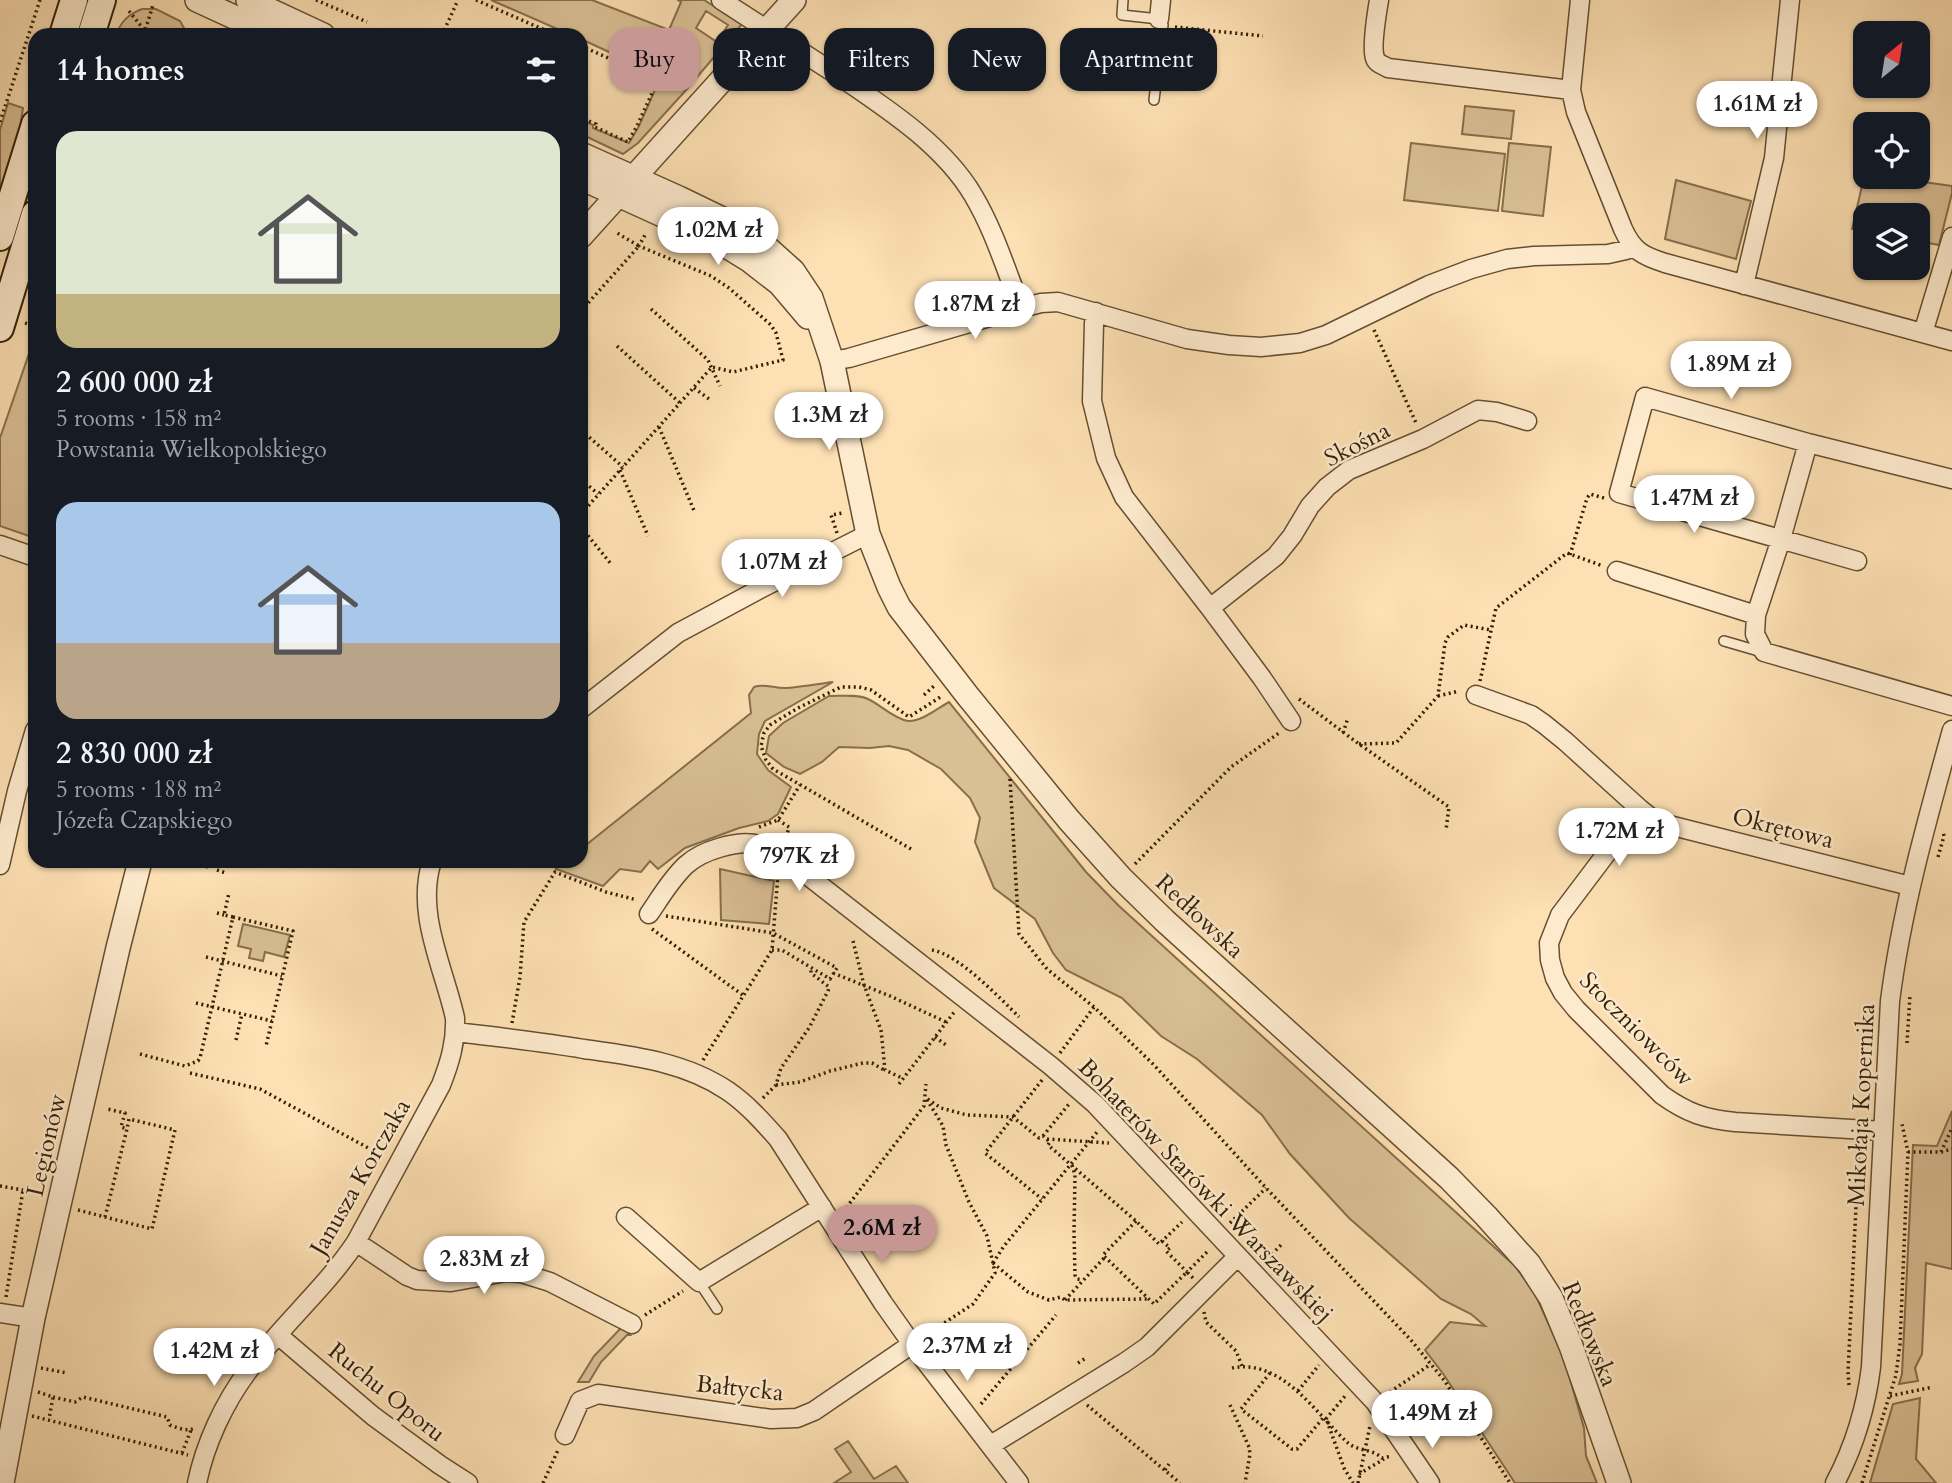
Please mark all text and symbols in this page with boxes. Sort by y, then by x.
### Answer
north arrow [1853,21,1930,98]
map controls [1853,21,1930,280]
chip: Buy [609,28,699,91]
chip: Rent [713,28,810,91]
chip: Filters [824,28,934,91]
chip: New [948,28,1046,91]
chip: Apartment [1060,28,1217,91]
text: 14 homes [56,50,185,91]
icon: filters [522,51,560,89]
pin: 1.61M zł [1685,82,1829,141]
text: 1.61M zł [1712,88,1802,119]
button: locate [1853,112,1930,189]
icon: home [245,176,371,302]
button: layers [1853,203,1930,280]
pin: 1.02M zł [646,208,790,267]
text: 1.02M zł [673,214,763,245]
pin: 1.87M zł [903,282,1047,341]
text: 1.87M zł [930,288,1020,319]
pin: 1.89M zł [1659,342,1803,401]
text: 1.89M zł [1686,348,1776,379]
text: 2 600 000 zł [56,362,212,403]
pin: 1.3M zł [764,392,894,452]
text: 1.3M zł [790,399,868,430]
text: 5 rooms · 158 m² [56,403,221,434]
street label: Skośna [1319,414,1396,475]
text: Powstania Wielkopolskiego [56,434,327,465]
pin: 1.47M zł [1622,476,1766,535]
text: 1.47M zł [1649,482,1739,513]
pin: 1.07M zł [710,540,854,599]
text: 1.07M zł [737,546,827,577]
icon: home [245,547,371,673]
text: 2 830 000 zł [56,733,212,774]
text: 5 rooms · 188 m² [56,774,221,805]
street label: Okrętowa [1729,800,1838,857]
text: Józefa Czapskiego [56,805,232,836]
pin: 1.72M zł [1547,808,1691,868]
text: 1.72M zł [1574,815,1664,846]
pin: 797K zł [734,834,864,893]
text: 797K zł [760,840,838,871]
street label: Redłowska [1148,867,1252,967]
street label: Stoczniowców [1572,965,1701,1094]
street label: Mikołaja Kopernika [1840,1002,1883,1207]
street label: Bohaterów Starówki Warszawskiej [1070,1051,1341,1329]
street label: Legionów [19,1091,74,1200]
street label: Janusza Korczaka [301,1092,419,1264]
pin: 2.6M zł [817,1206,947,1265]
text: 2.6M zł [843,1212,921,1243]
pin: 2.83M zł [412,1236,556,1296]
text: 2.83M zł [439,1243,529,1274]
street label: Redłowska [1554,1277,1626,1392]
pin: 2.37M zł [895,1324,1039,1383]
pin: 1.42M zł [142,1328,286,1388]
text: 2.37M zł [922,1330,1012,1361]
text: 1.42M zł [169,1335,259,1366]
street label: Ruchu Oporu [321,1335,452,1450]
street label: Bałtycka [695,1367,786,1410]
pin: 1.49M zł [1360,1390,1504,1450]
text: 1.49M zł [1387,1397,1477,1428]

